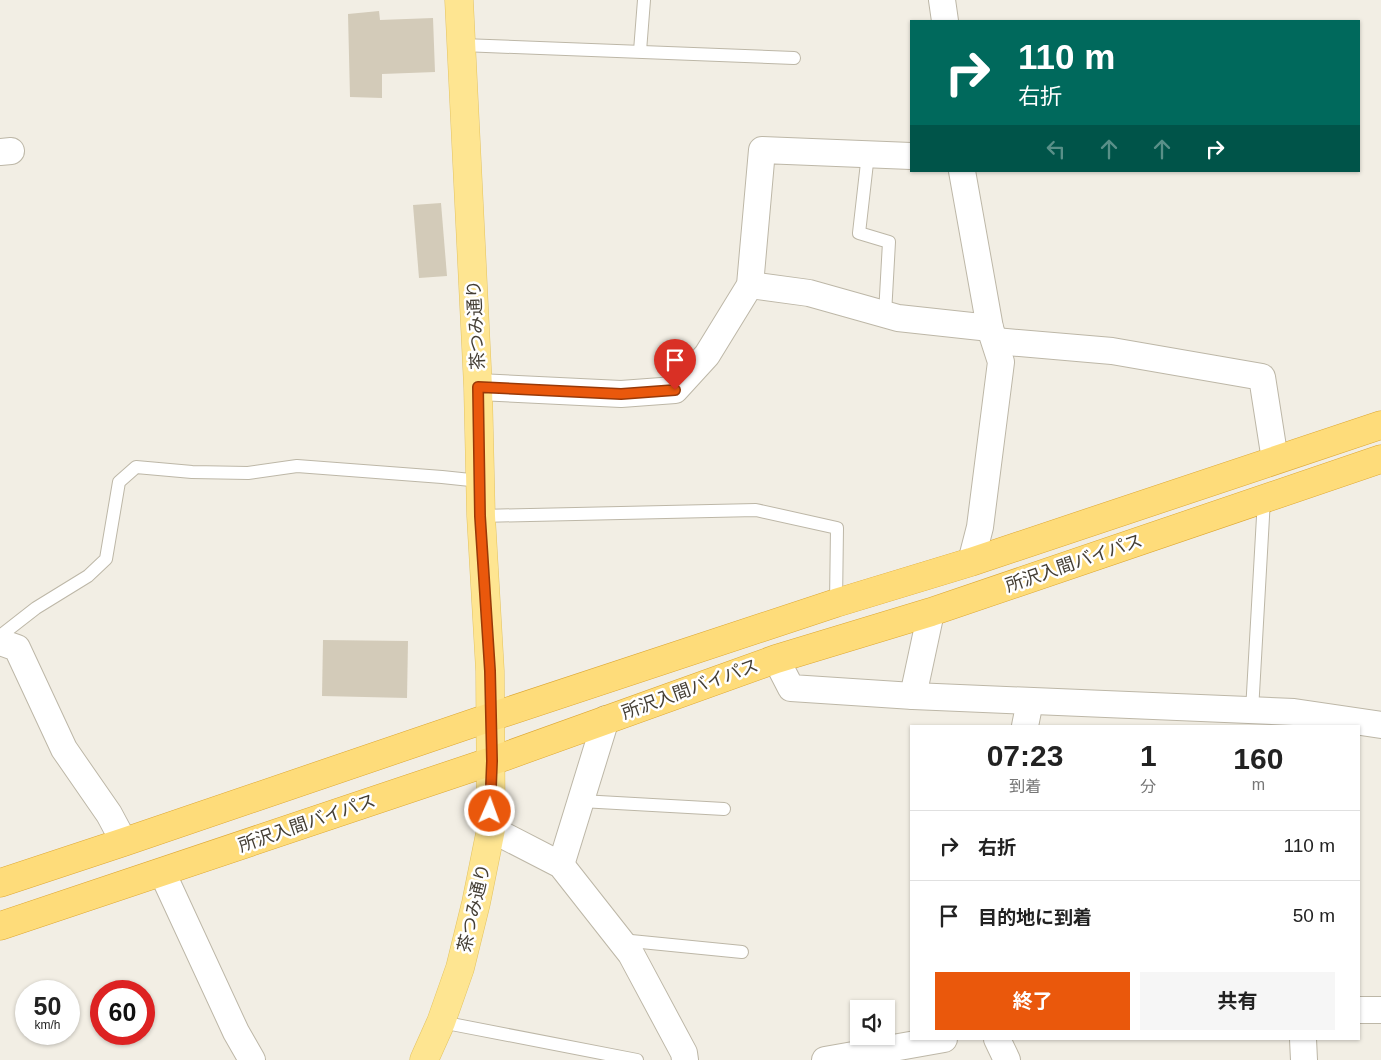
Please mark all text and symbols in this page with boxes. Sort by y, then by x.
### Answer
text: 110 m [1018,37,1115,76]
icon: right [935,40,1000,105]
text: 右折 [1018,84,1062,109]
icon: left [1042,135,1070,163]
icon: ahead [1095,135,1123,163]
icon: ahead [1148,135,1176,163]
icon: right [1201,135,1229,163]
street label: 茶つみ通り [464,280,488,370]
pin [654,339,696,390]
icon: arrive [661,346,689,374]
street label: 所沢入間バイパス [1003,530,1145,596]
street label: 所沢入間バイパス [619,655,761,723]
text: 07:23 [987,739,1063,772]
text: 1 [1140,739,1157,772]
text: 160 [1233,742,1283,775]
text: m [1252,776,1265,793]
text: 到着 [1009,778,1041,795]
text: 分 [1140,778,1156,795]
position arrow [463,784,515,836]
street label: 所沢入間バイパス [236,790,378,856]
icon: right [935,832,963,860]
text: 110 m [1284,835,1335,856]
text: 右折 [978,837,1016,858]
street label: 茶つみ通り [454,862,494,954]
icon: arrive [935,902,963,930]
text: 50 m [1293,905,1335,926]
text: 目的地に到着 [978,907,1092,928]
button: 終了 [935,972,1130,1030]
button: 共有 [1140,972,1335,1030]
speed limit sign: 60 [90,980,155,1045]
text: 50 [34,992,61,1020]
map controls [850,1000,895,1045]
button: sound [850,1000,895,1045]
text: km/h [34,1018,61,1032]

